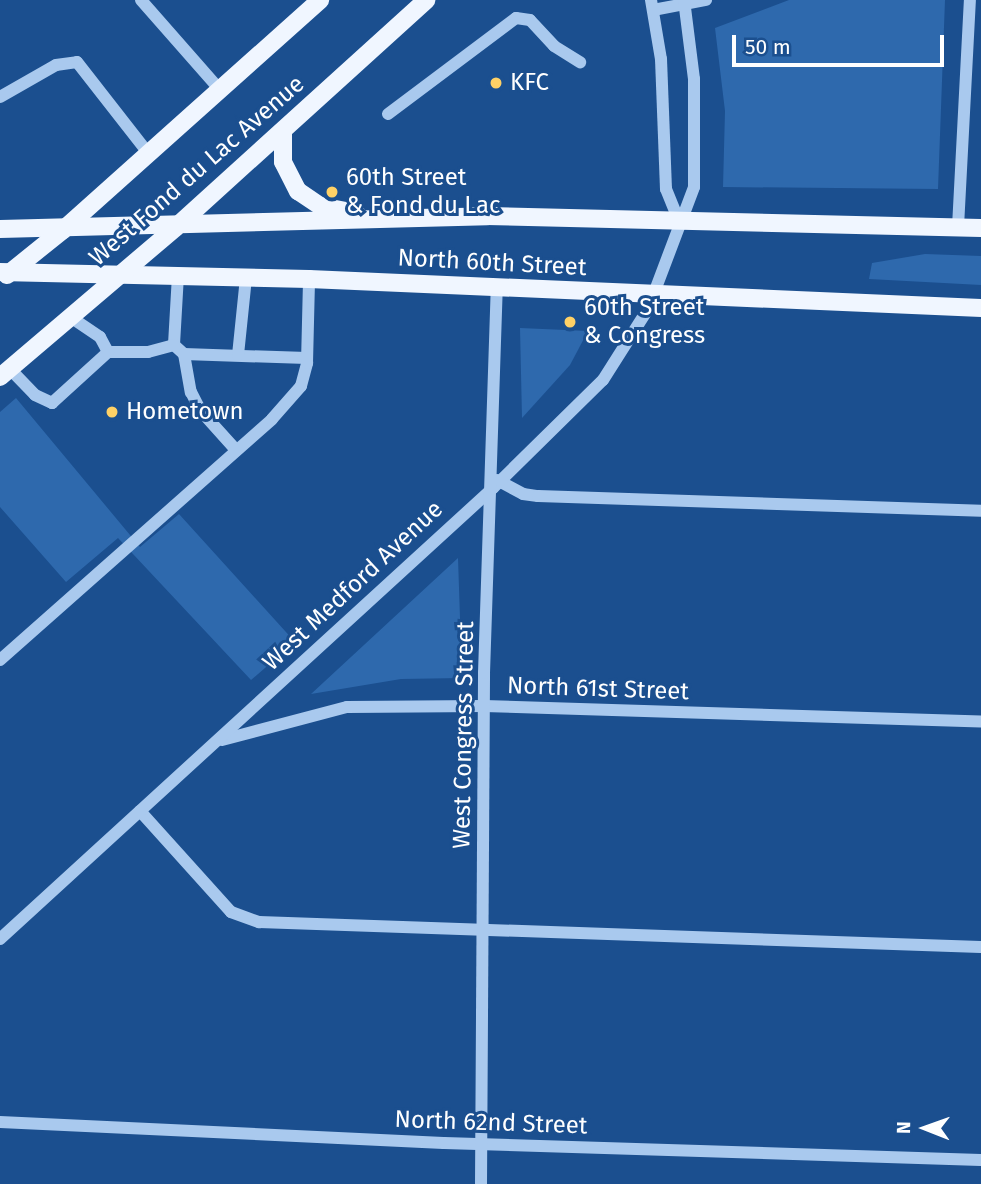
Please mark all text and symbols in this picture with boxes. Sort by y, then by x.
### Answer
scale bar [736,21,948,65]
text: 50 m [745,34,791,60]
place label: KFC [510,69,549,97]
street label: West Fond du Lac Avenue [84,70,310,272]
marker: KFC [488,75,504,91]
place label: 60th Street & Fond du Lac [346,164,501,220]
marker: 60th Street & Fond du Lac [324,184,340,200]
street label: North 60th Street [397,244,587,282]
place label: 60th Street & Congress [584,294,705,350]
marker: 60th Street & Congress [562,314,578,330]
place label: Hometown [126,398,244,426]
marker: Hometown [104,404,120,420]
street label: West Medford Avenue [257,495,449,677]
street label: West Congress Street [448,621,480,849]
street label: North 61st Street [506,671,690,707]
north arrow [890,1093,960,1163]
street label: North 62nd Street [394,1105,588,1141]
text: N [892,1121,915,1134]

